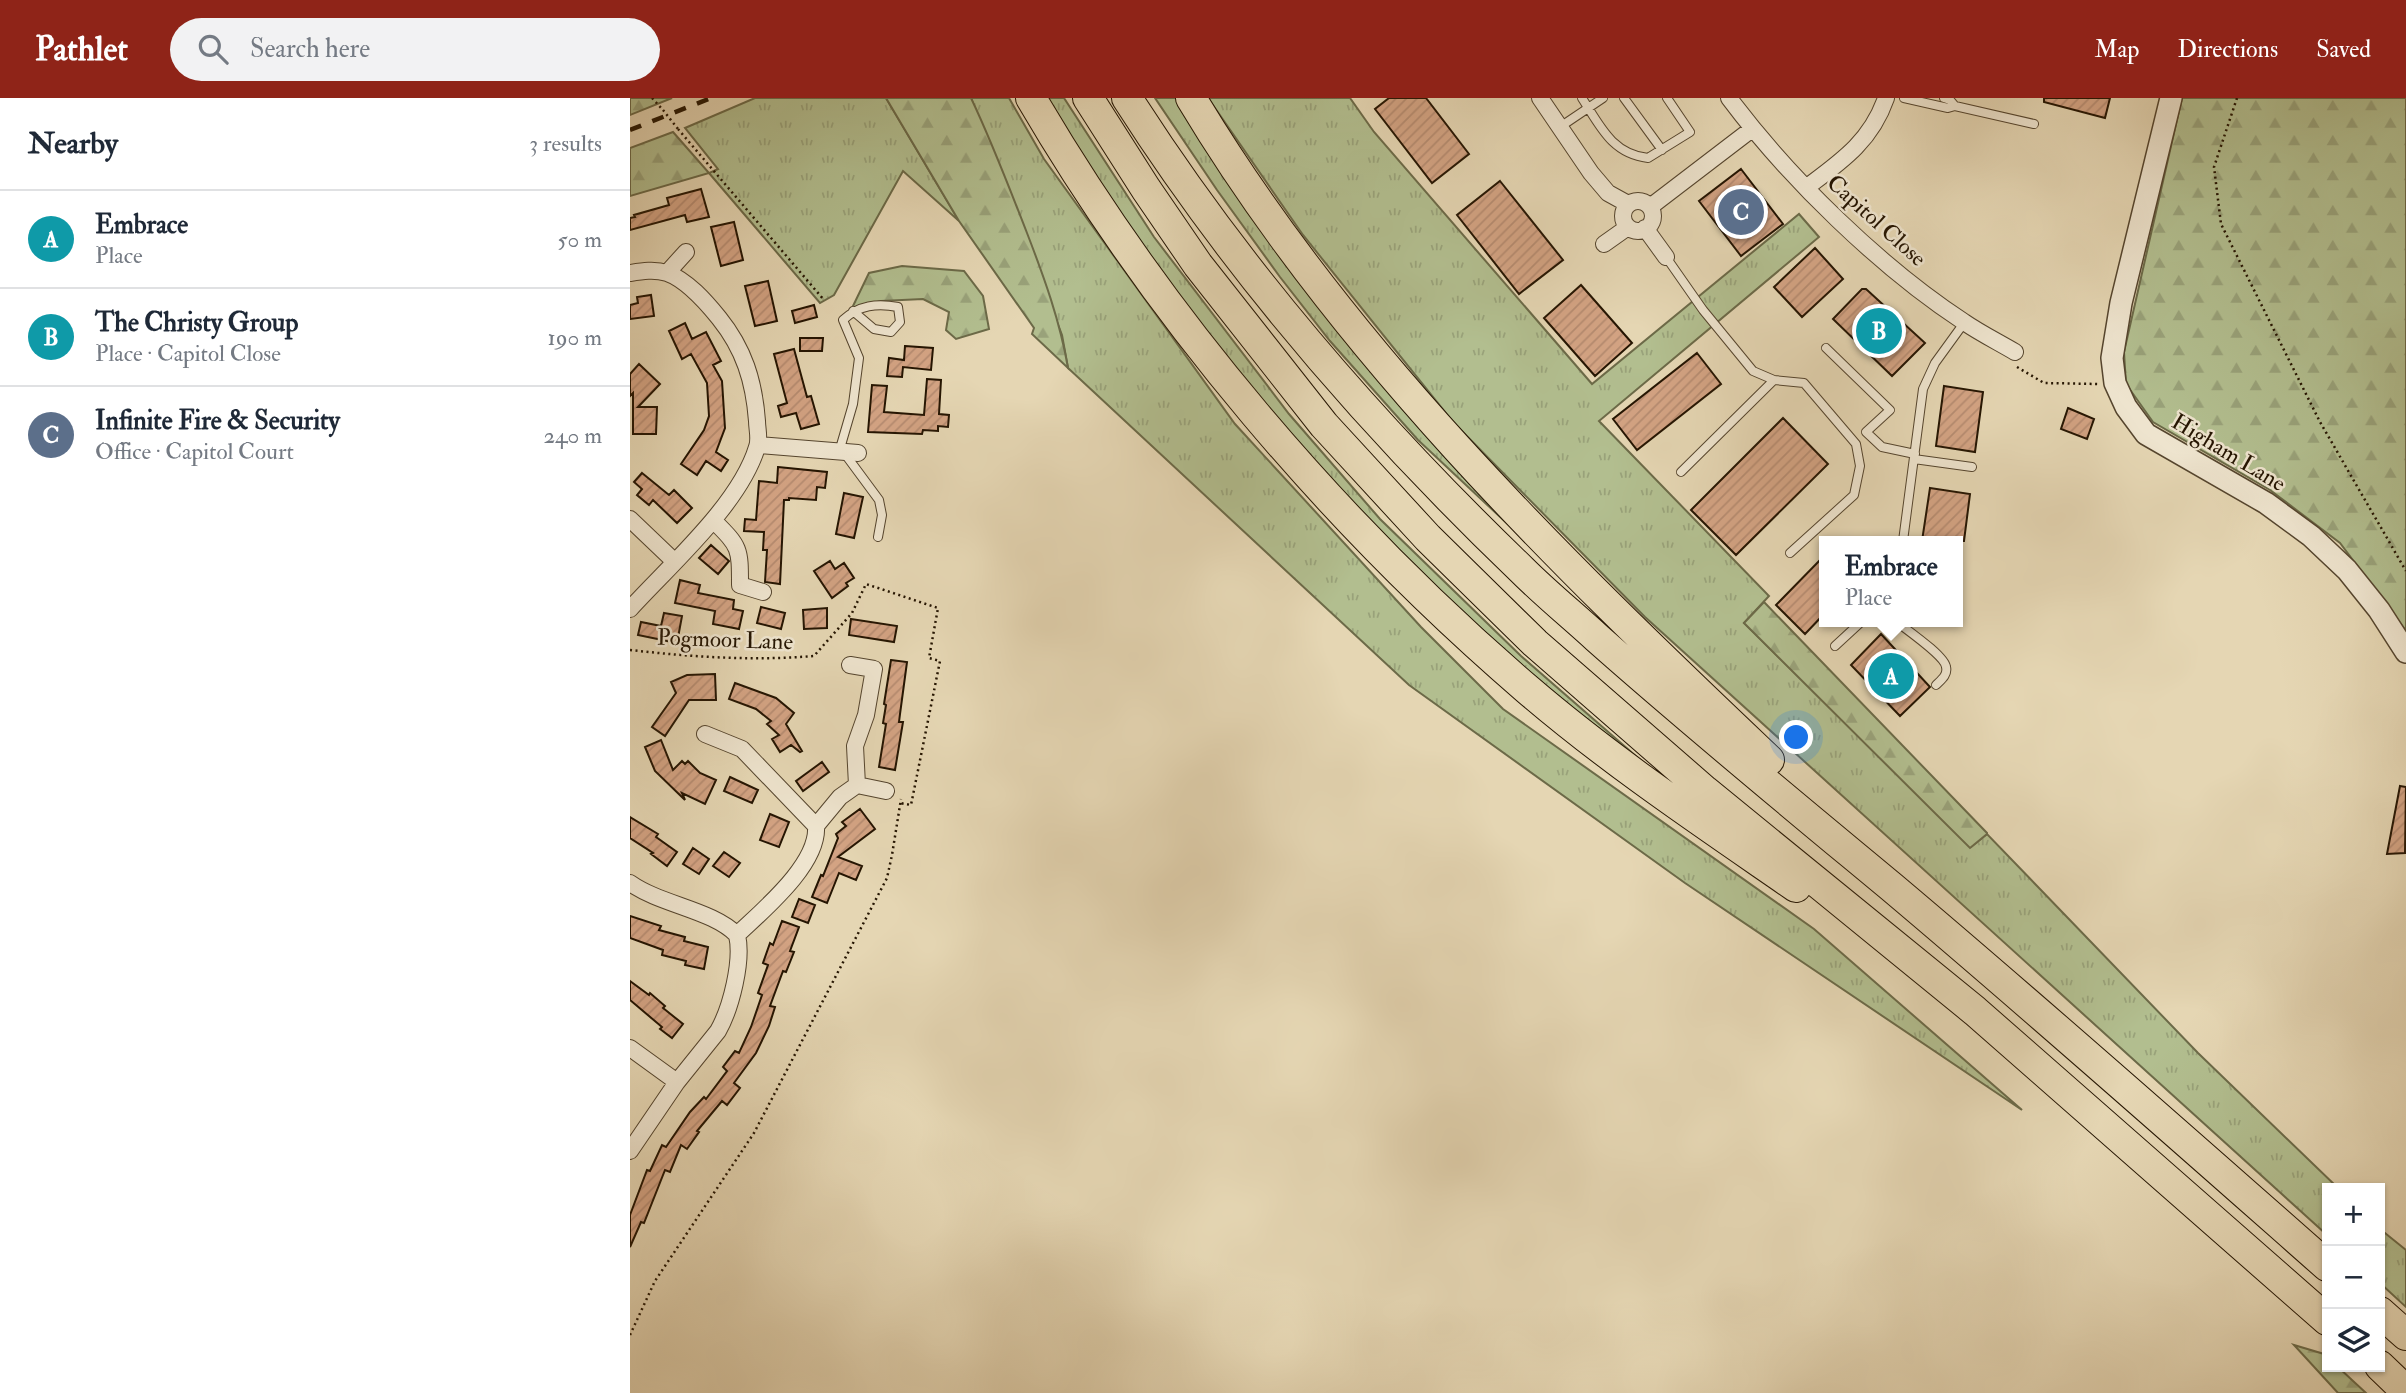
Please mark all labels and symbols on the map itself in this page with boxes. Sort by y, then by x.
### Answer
street label: Capitol Close [1820,168,1933,274]
pin: C [1718,186,1764,238]
pin: B [1856,305,1902,357]
street label: Higham Lane [2166,407,2291,498]
street label: Pogmoor Lane [656,623,794,656]
pin: A [1868,650,1914,702]
your location [1779,720,1813,754]

